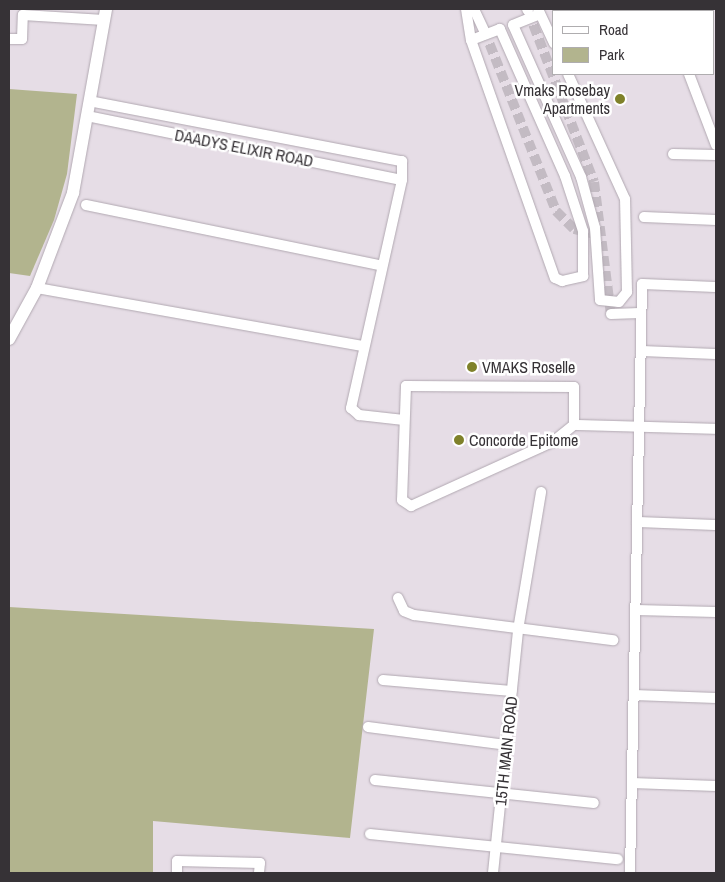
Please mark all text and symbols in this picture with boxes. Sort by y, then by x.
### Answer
legend [552,10,715,75]
text: Road [599,19,628,40]
text: Park [599,44,624,65]
place label: Vmaks Rosebay Apartments [514,80,610,118]
marker: Vmaks Rosebay Apartments [614,93,626,105]
street label: DAADYS ELIXIR ROAD [173,125,315,171]
place label: VMAKS Roselle [482,357,575,377]
marker: VMAKS Roselle [466,361,478,373]
place label: Concorde Epitome [469,430,578,450]
marker: Concorde Epitome [453,434,465,446]
street label: 15TH MAIN ROAD [491,695,521,807]

